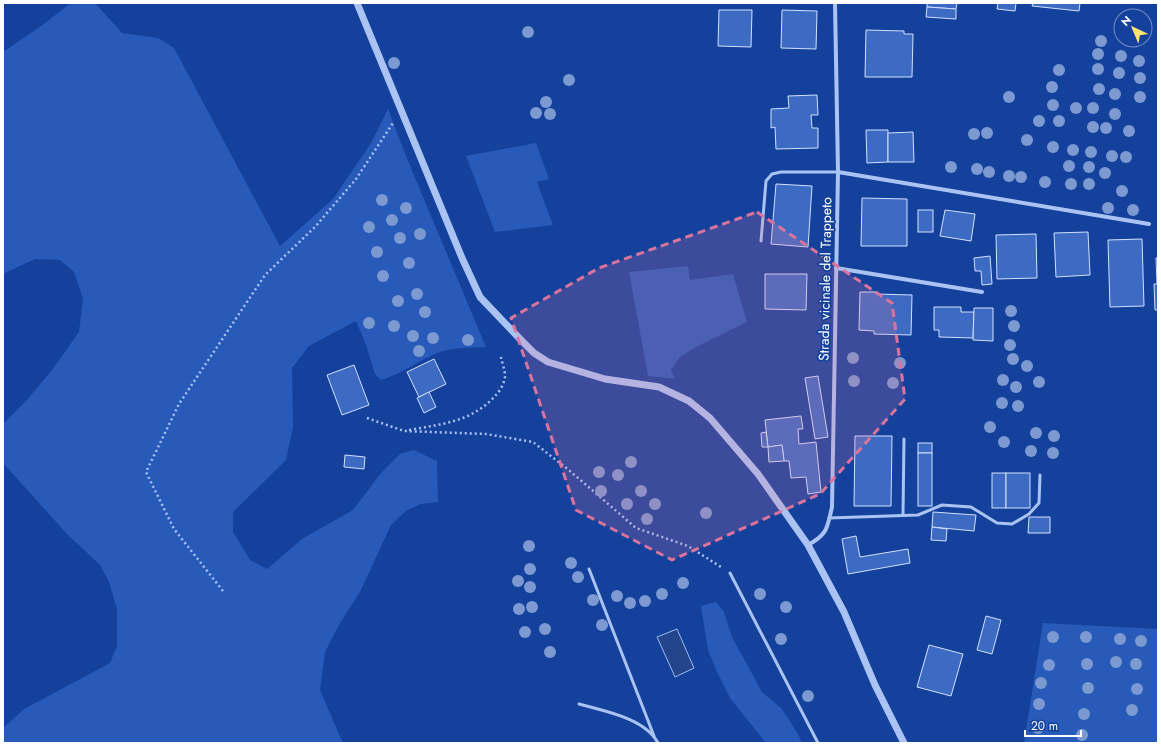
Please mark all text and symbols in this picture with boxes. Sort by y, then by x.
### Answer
north arrow [1113,8,1153,48]
text: N [1117,12,1135,30]
street label: Strada vicinale del Trappeto [814,196,836,361]
scale bar [1025,712,1081,738]
text: 20 m [1031,717,1058,735]

